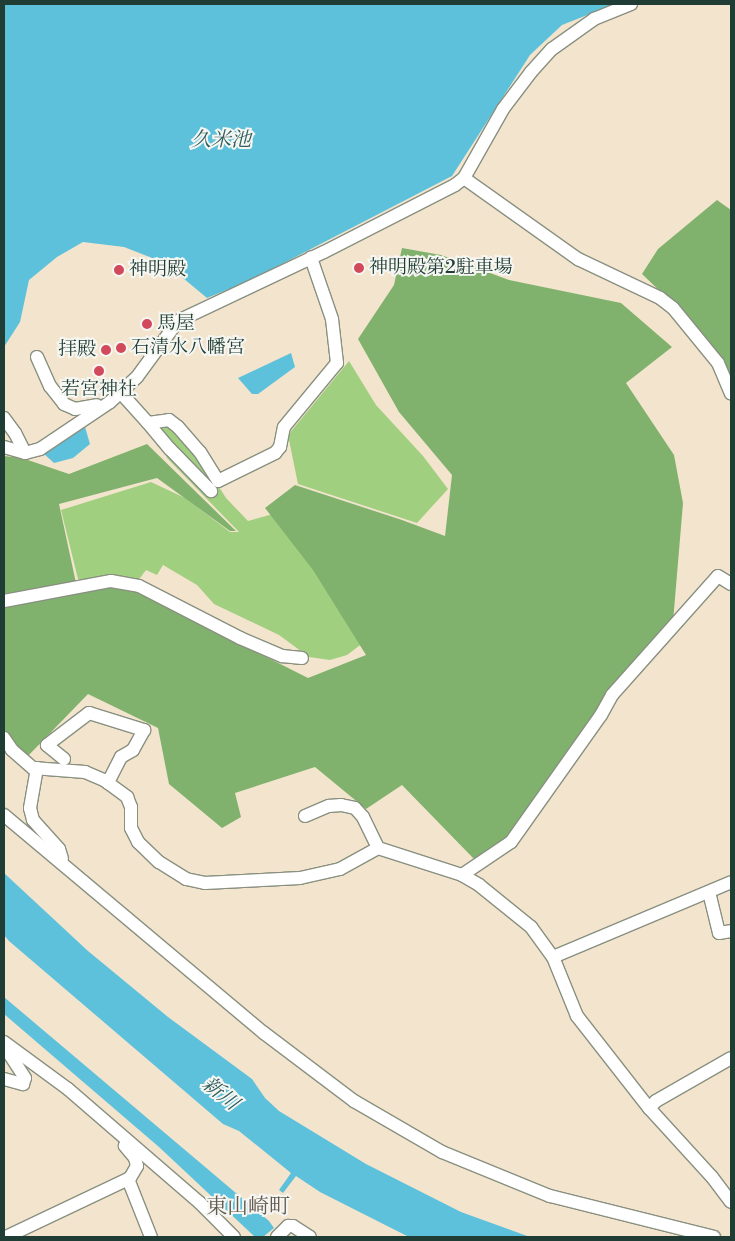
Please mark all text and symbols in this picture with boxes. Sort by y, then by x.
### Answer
water label: 久米池 [191,128,251,152]
place label: 神明殿第2駐車場 [369,257,513,279]
place label: 神明殿 [129,259,186,281]
marker: 神明殿第2駐車場 [353,262,365,274]
marker: 神明殿 [113,264,125,276]
place label: 馬屋 [157,313,195,335]
marker: 馬屋 [141,318,153,330]
place label: 石清水八幡宮 [131,337,245,359]
place label: 拝殿 [58,339,96,361]
marker: 石清水八幡宮 [115,342,127,354]
marker: 拝殿 [100,344,112,356]
marker: 若宮神社 [93,365,105,377]
place label: 若宮神社 [61,379,137,401]
water label: 新川 [197,1072,243,1116]
district label: 東山崎町 [206,1194,290,1220]

